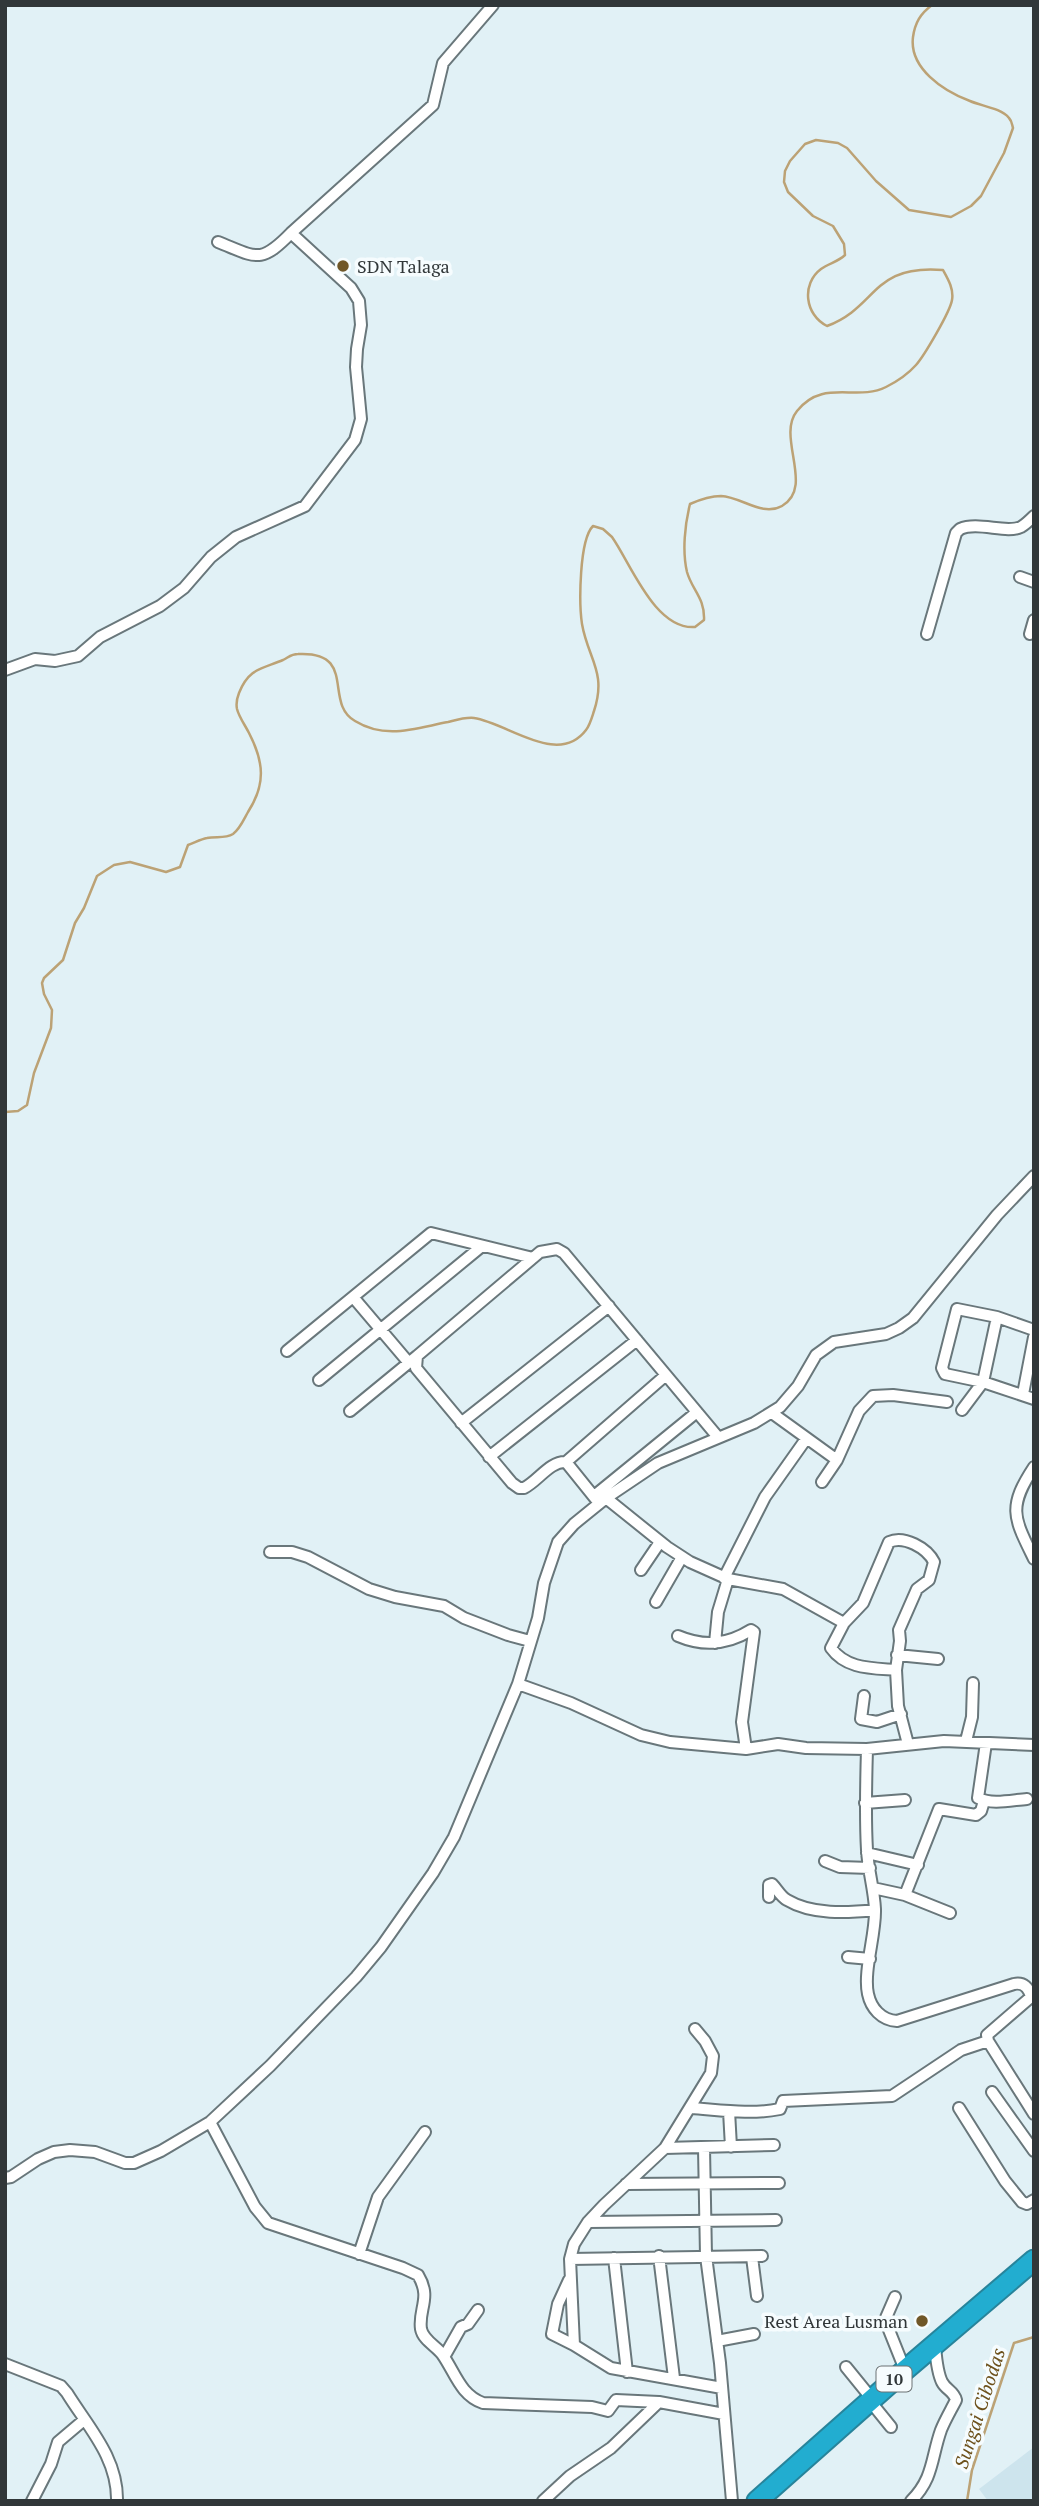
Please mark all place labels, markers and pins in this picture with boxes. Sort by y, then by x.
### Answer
place label: SDN Talaga [357,254,450,278]
marker: SDN Talaga [335,258,351,274]
place label: Rest Area Lusman [764,2309,908,2333]
marker: Rest Area Lusman [914,2313,930,2329]

